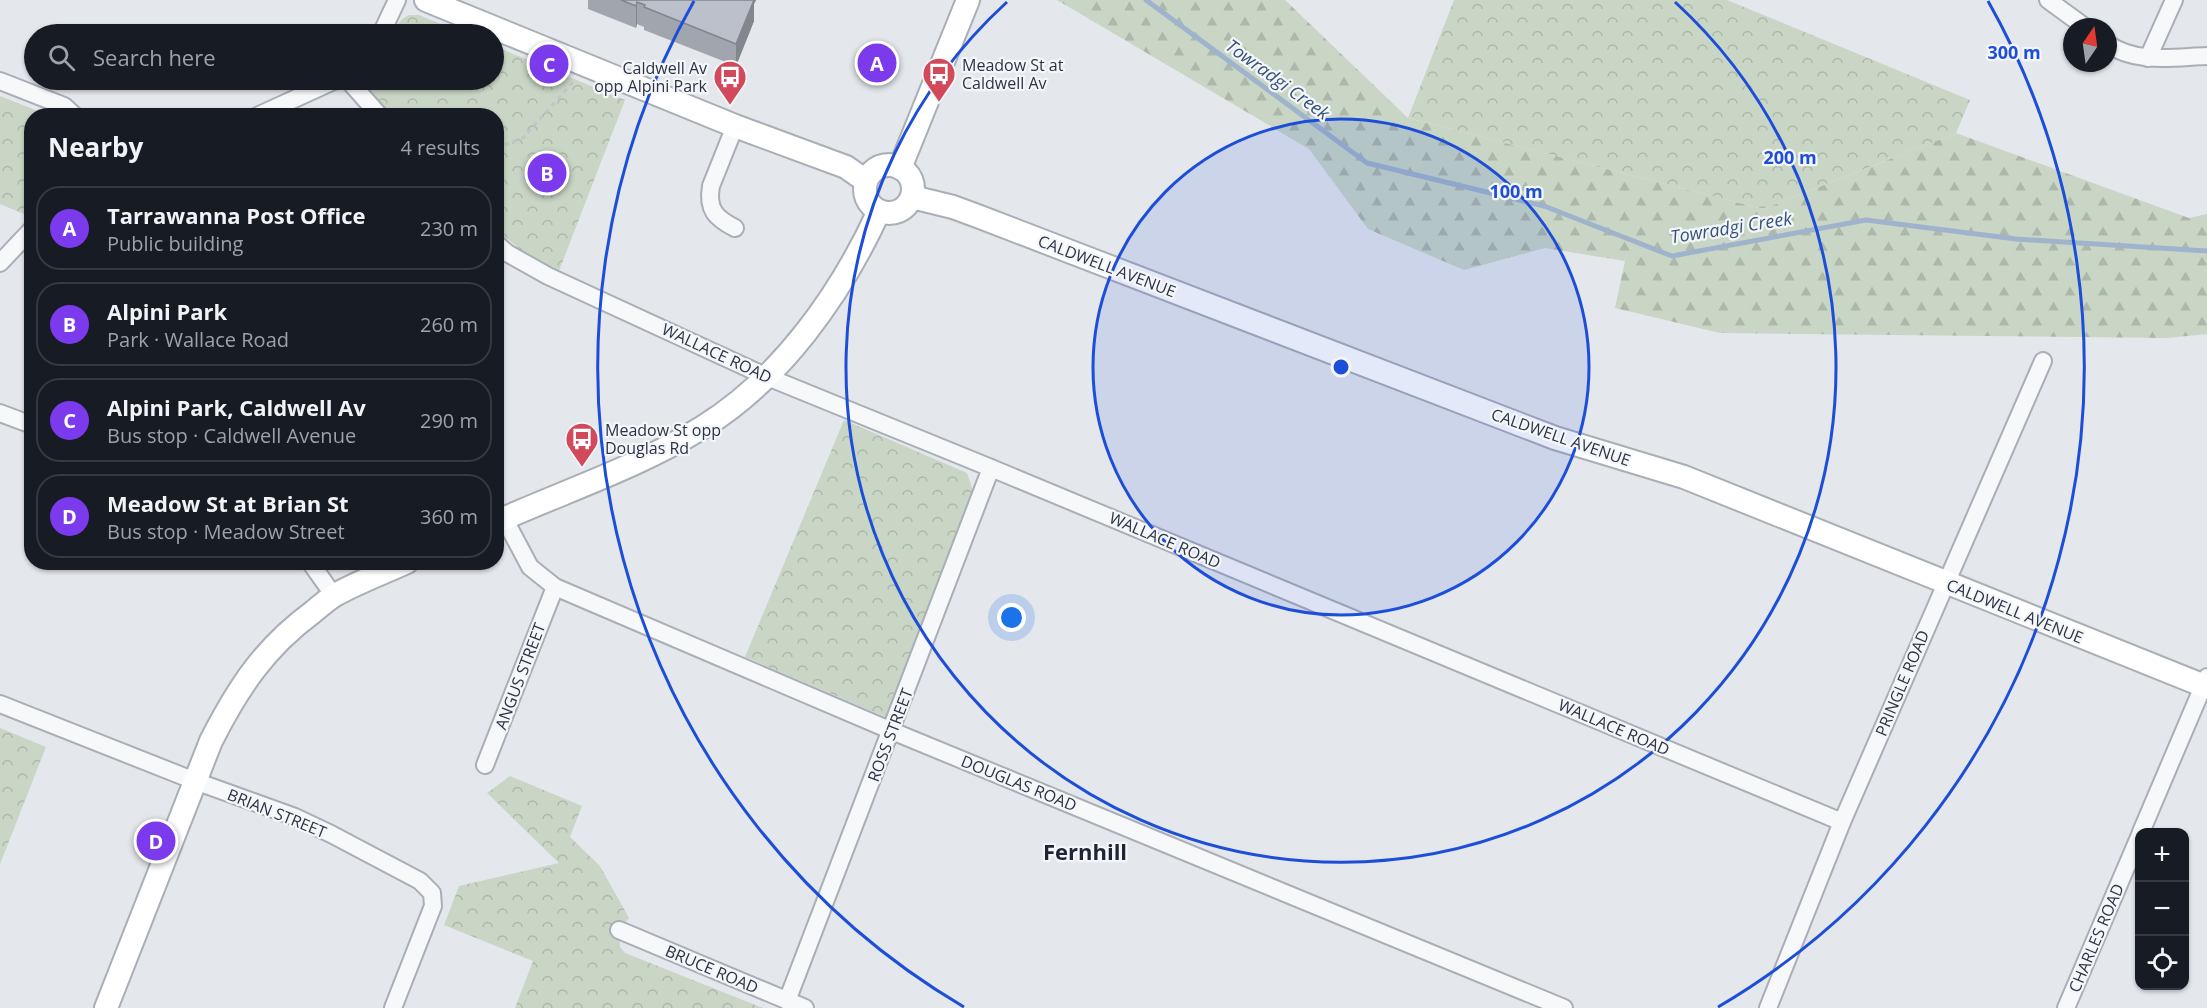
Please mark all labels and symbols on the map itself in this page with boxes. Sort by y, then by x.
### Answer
north arrow [2063,18,2117,72]
water label: Towradgi Creek [1221,33,1336,125]
pin: A [858,40,896,86]
text: 300 m [1987,40,2041,64]
pin: C [530,42,568,86]
place label: Meadow St at Caldwell Av [962,54,1064,94]
bus stop icon: Meadow St at Caldwell Av [921,56,957,103]
place label: Caldwell Av opp Alpini Park [594,57,708,97]
bus stop icon: Caldwell Av opp Alpini Park [712,59,748,106]
text: 200 m [1763,145,1817,169]
pin: B [528,150,566,195]
text: 100 m [1489,179,1543,203]
water label: Towradgi Creek [1669,205,1795,248]
street label: CALDWELL AVENUE [1035,230,1179,302]
street label: WALLACE ROAD [658,318,776,388]
centre of rings [1331,357,1351,377]
street label: CALDWELL AVENUE [1488,403,1634,471]
place label: Meadow St opp Douglas Rd [605,419,721,459]
bus stop icon: Meadow St opp Douglas Rd [564,421,600,468]
street label: WALLACE ROAD [1106,507,1224,573]
street label: CALDWELL AVENUE [1943,573,2087,649]
your location [997,603,1026,632]
street label: ANGUS STREET [490,619,550,732]
street label: PRINGLE ROAD [1870,627,1934,739]
street label: ROSS STREET [862,685,918,785]
street label: WALLACE ROAD [1555,694,1673,760]
street label: DOUGLAS ROAD [958,750,1080,816]
street label: BRIAN STREET [224,783,330,843]
pin: D [136,818,176,864]
district label: Fernhill [1043,836,1127,866]
street label: CHARLES ROAD [2063,880,2129,996]
street label: BRUCE ROAD [662,940,762,998]

